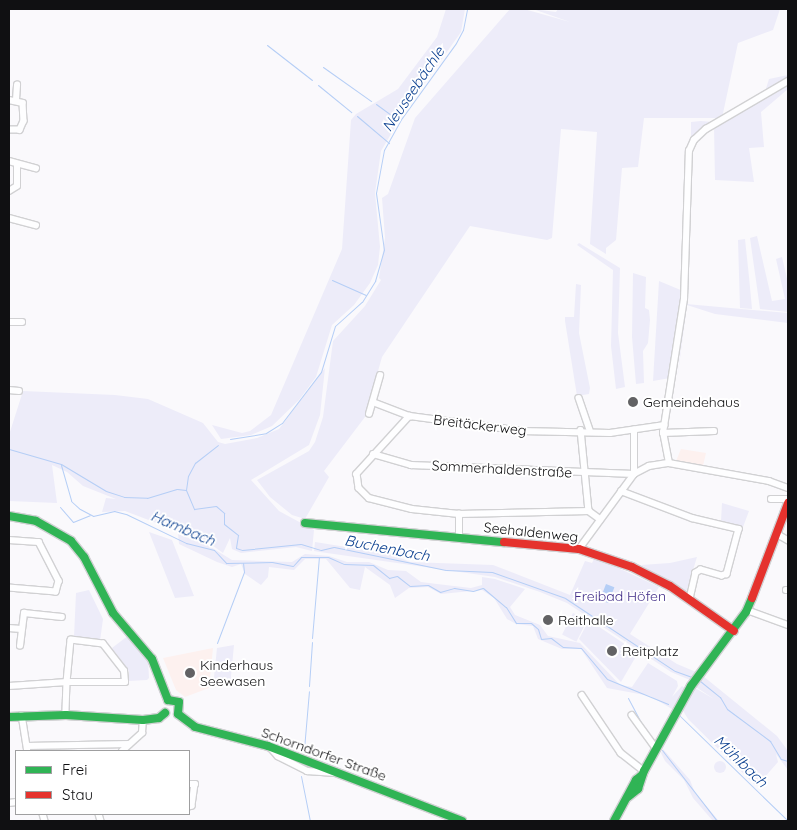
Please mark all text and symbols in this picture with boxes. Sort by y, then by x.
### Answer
water label: Neuseebächle [378,43,448,135]
place label: Gemeindehaus [643,394,740,410]
marker: Gemeindehaus [627,396,639,408]
street label: Breitäckerweg [432,411,528,439]
street label: Sommerhaldenstraße [431,457,573,481]
water label: Hambach [148,506,218,550]
street label: Seehaldenweg [483,519,579,545]
water label: Buchenbach [343,531,431,565]
park label: Freibad Höfen [574,588,666,604]
place label: Reithalle [558,612,614,628]
marker: Reithalle [542,614,554,626]
place label: Reitplatz [622,643,679,659]
marker: Reitplatz [606,645,618,657]
place label: Kinderhaus Seewasen [200,657,273,690]
marker: Kinderhaus Seewasen [184,667,196,679]
street label: Schorndorfer Straße [259,724,389,784]
water label: Mühlbach [711,731,771,791]
legend [15,750,190,815]
text: Frei [62,760,88,779]
text: Stau [62,785,93,804]

